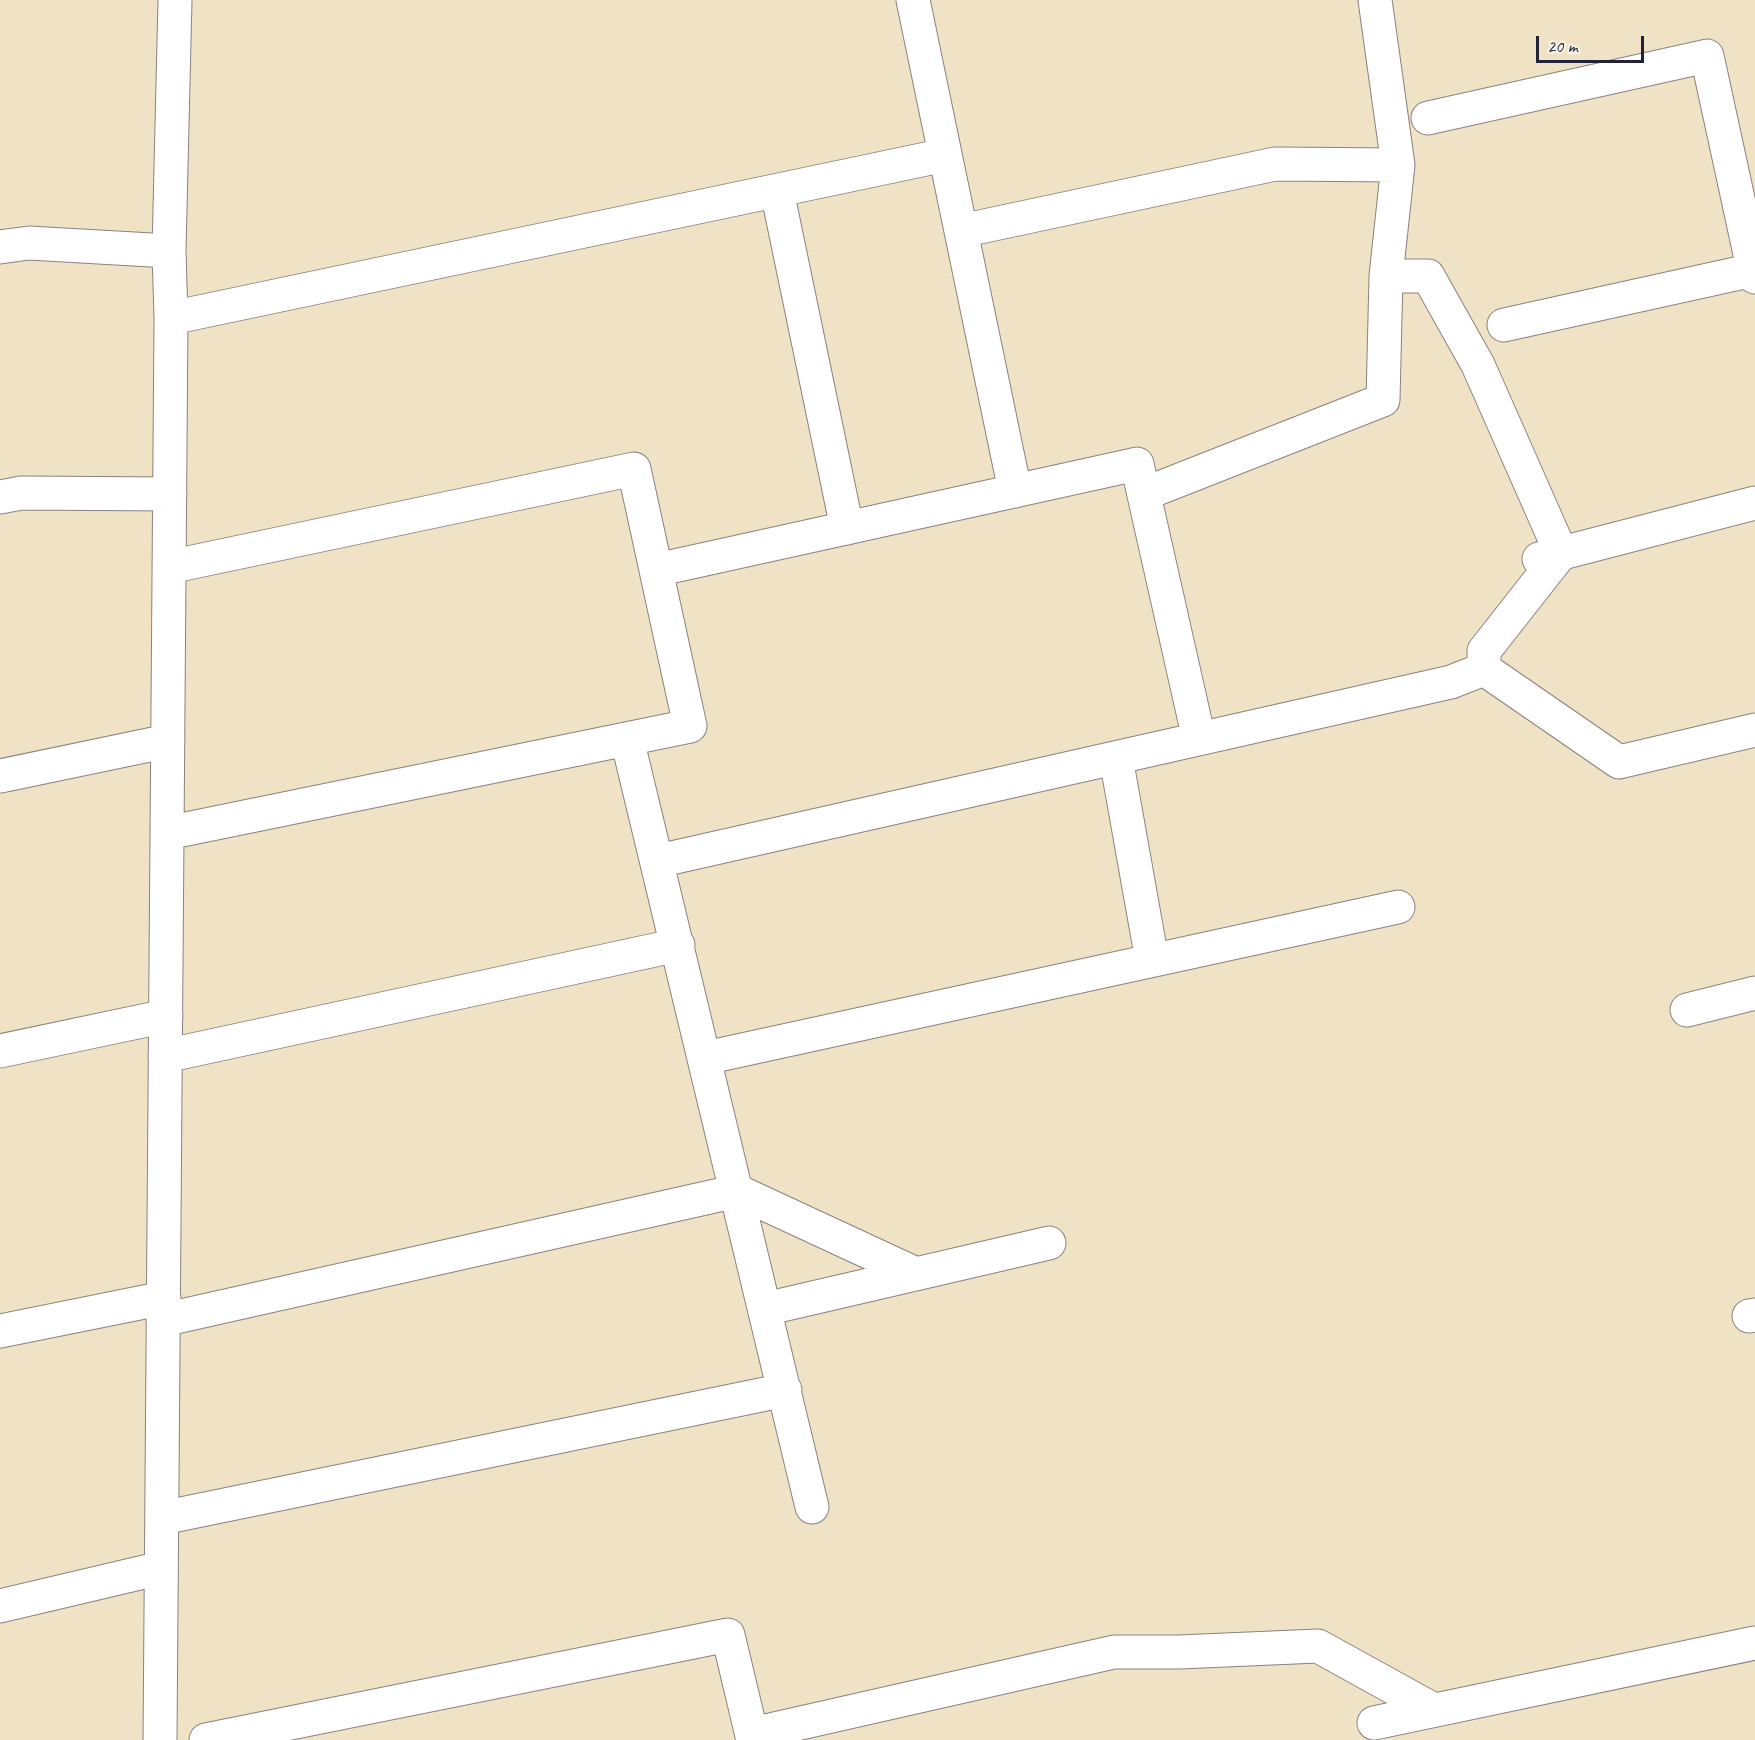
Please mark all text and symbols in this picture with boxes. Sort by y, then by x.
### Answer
scale bar [1539,24,1647,62]
text: 20 m [1547,35,1578,57]

